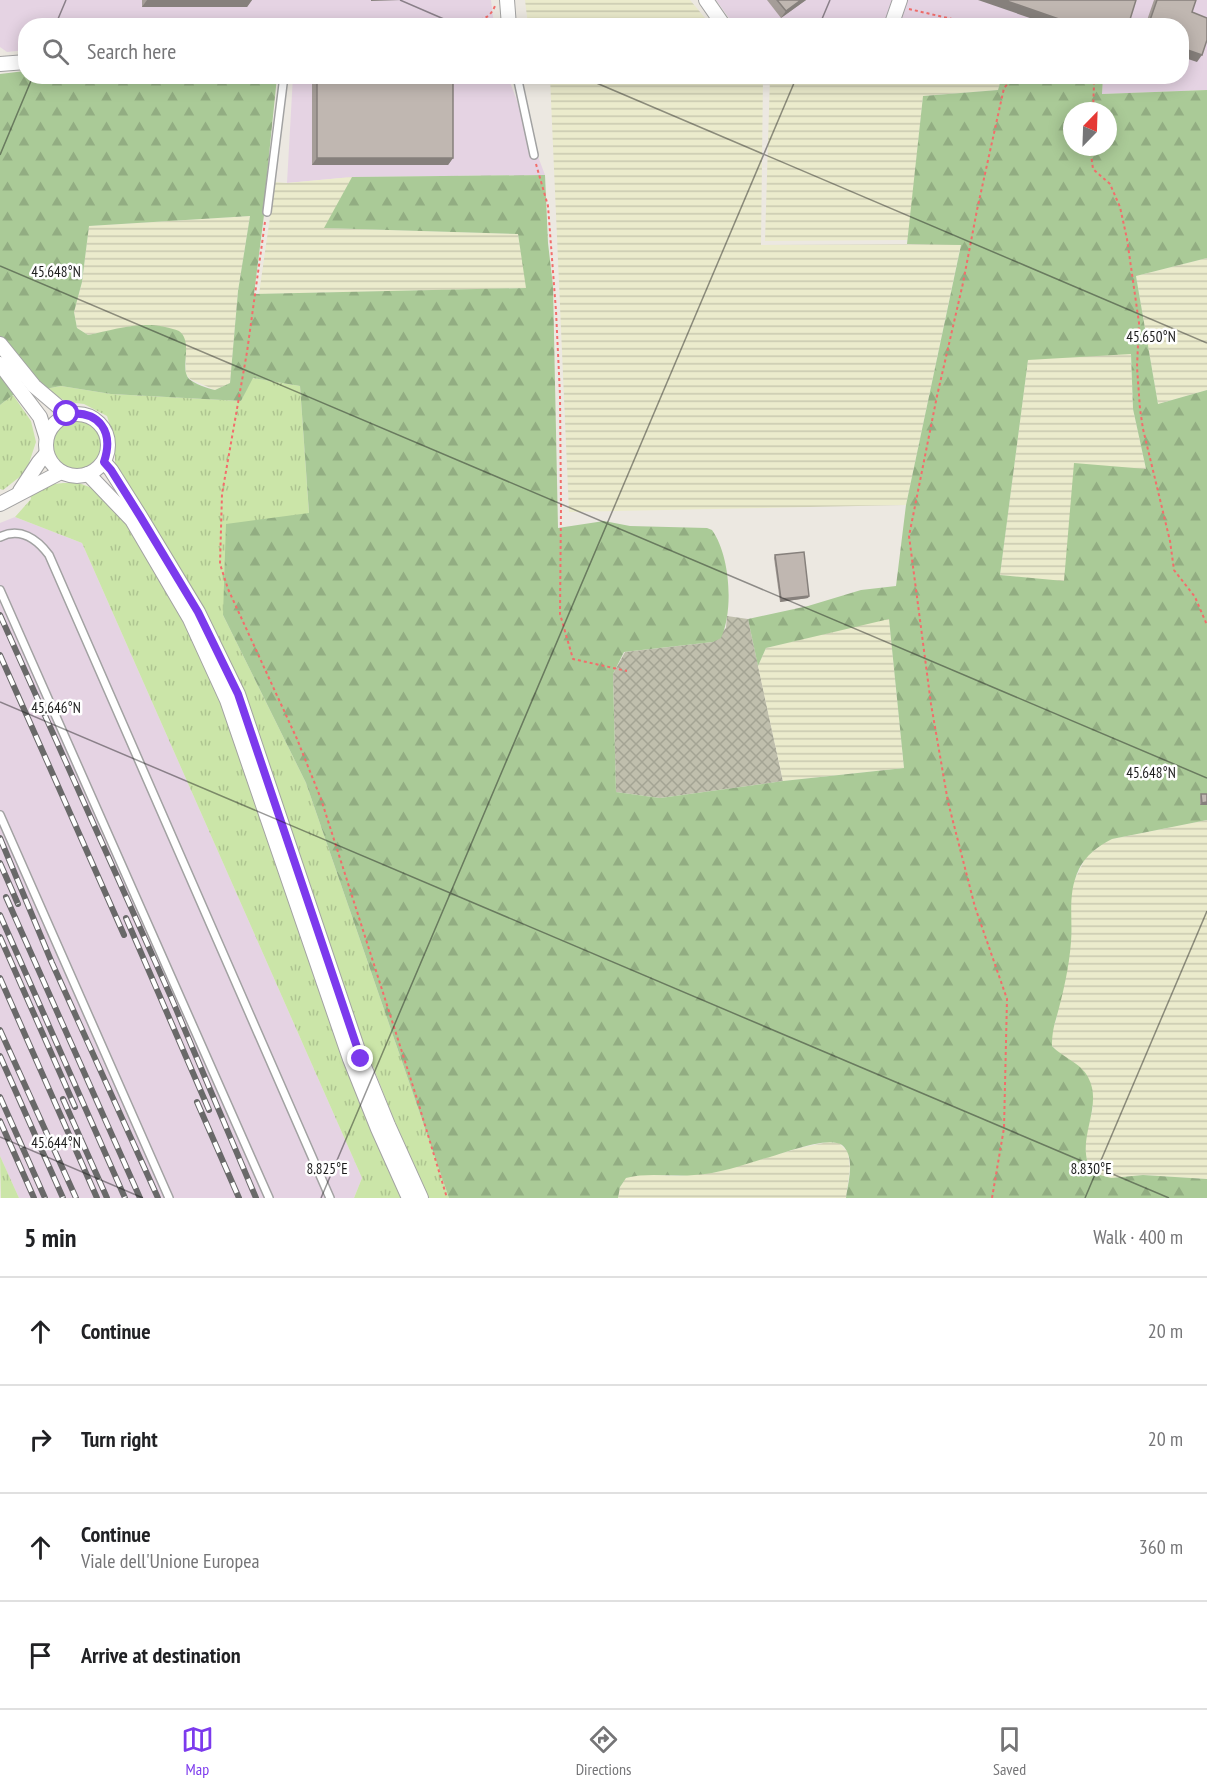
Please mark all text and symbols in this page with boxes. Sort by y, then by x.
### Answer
search box [18,18,1189,84]
icon: search [39,35,72,68]
text: Search here [87,37,176,65]
north arrow [1063,102,1117,156]
text: 45.648°N [31,262,81,281]
text: 45.650°N [1126,327,1176,346]
route start [53,400,79,426]
text: 45.646°N [31,698,81,717]
text: 45.648°N [1126,763,1176,782]
route end [347,1045,373,1071]
text: 45.644°N [31,1133,81,1152]
text: 8.825°E [306,1159,348,1178]
text: 8.830°E [1070,1159,1112,1178]
text: 5 min [24,1221,77,1254]
text: Walk · 400 m [1093,1224,1183,1250]
icon: ahead [24,1315,57,1348]
text: Continue [81,1317,151,1345]
text: 20 m [1148,1318,1183,1344]
icon: right [24,1423,57,1456]
text: Turn right [81,1425,158,1453]
text: 20 m [1148,1426,1183,1452]
text: Continue [81,1520,151,1548]
icon: ahead [24,1531,57,1564]
text: 360 m [1139,1534,1183,1560]
text: Viale dell'Unione Europea [81,1548,259,1574]
icon: arrive [24,1639,57,1672]
text: Arrive at destination [81,1641,241,1669]
tab: Map [181,1723,214,1779]
tab: Directions [576,1723,631,1779]
tab: Saved [993,1723,1026,1779]

